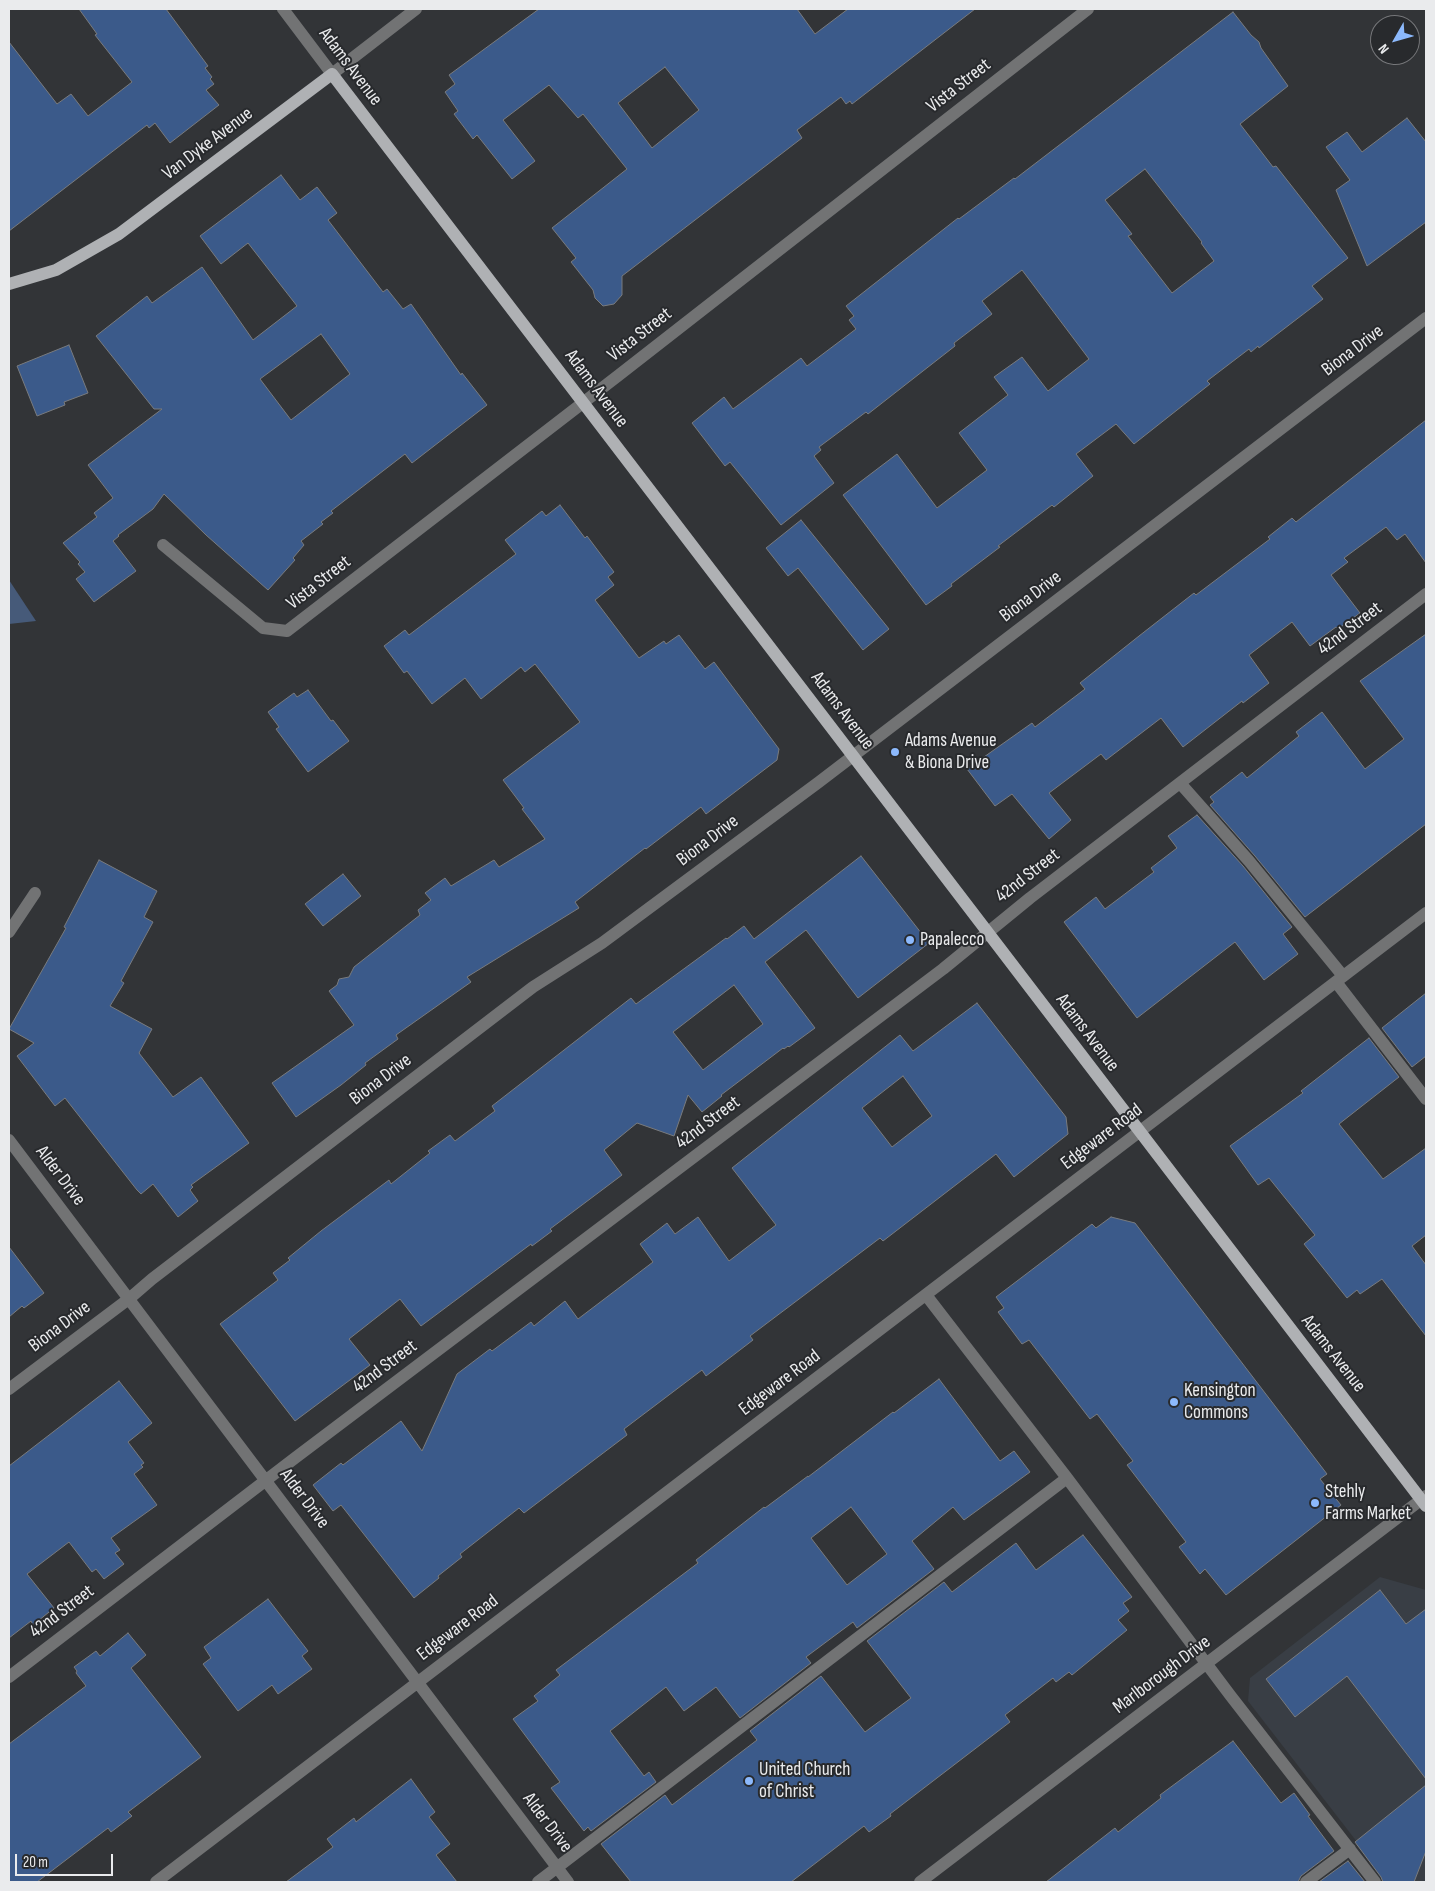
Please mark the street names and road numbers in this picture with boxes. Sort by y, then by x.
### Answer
street label: Adams Avenue [313,24,387,110]
street label: Vista Street [922,54,996,118]
street label: Van Dyke Avenue [158,103,258,185]
street label: Vista Street [603,303,677,367]
street label: Biona Drive [1318,320,1388,382]
street label: Adams Avenue [559,346,633,432]
street label: Vista Street [282,551,356,615]
street label: Biona Drive [996,566,1066,628]
street label: 42nd Street [1313,597,1387,661]
street label: Adams Avenue [805,668,879,754]
street label: Biona Drive [673,810,743,872]
street label: 42nd Street [991,844,1065,908]
street label: Adams Avenue [1050,990,1124,1076]
street label: Biona Drive [346,1049,416,1111]
street label: 42nd Street [671,1091,745,1155]
street label: Edgeware Road [1057,1099,1147,1175]
street label: Alder Drive [30,1142,90,1210]
street label: Biona Drive [25,1296,95,1358]
street label: Adams Avenue [1296,1311,1370,1397]
street label: 42nd Street [348,1335,422,1399]
street label: Edgeware Road [735,1345,825,1421]
street label: Alder Drive [274,1465,334,1533]
street label: 42nd Street [25,1580,99,1644]
street label: Edgeware Road [413,1590,503,1666]
street label: Marlborough Drive [1109,1631,1215,1719]
street label: Alder Drive [517,1789,577,1857]

